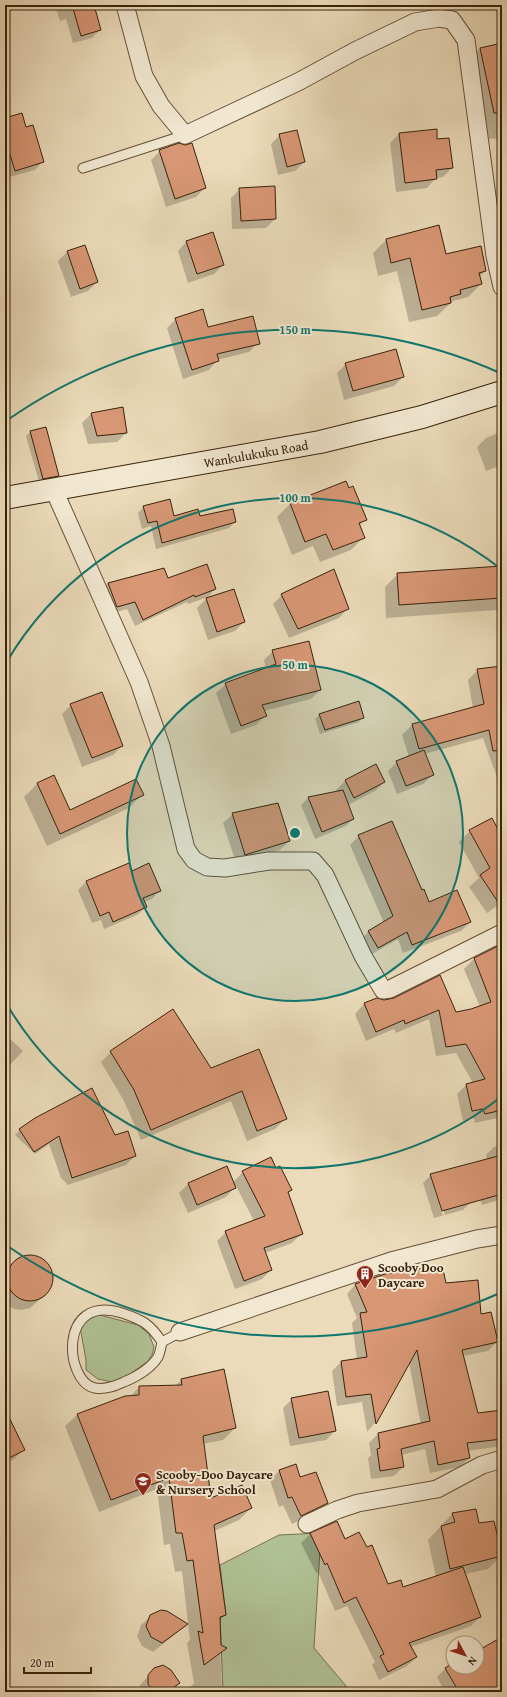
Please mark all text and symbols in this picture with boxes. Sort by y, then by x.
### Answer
text: 150 m [279,321,312,338]
street label: Wankulukuku Road [202,435,310,473]
text: 100 m [279,489,312,506]
text: 50 m [282,656,308,673]
centre of rings [288,826,302,840]
place label: Scooby Doo Daycare [378,1258,444,1292]
building icon: Scooby Doo Daycare [355,1264,375,1289]
place label: Scooby-Doo Daycare & Nursery School [156,1465,273,1499]
school or university icon: Scooby-Doo Daycare & Nursery School [133,1471,153,1496]
north arrow [445,1635,485,1675]
scale bar [24,1649,91,1675]
text: N [464,1653,481,1670]
text: 20 m [30,1654,54,1671]

